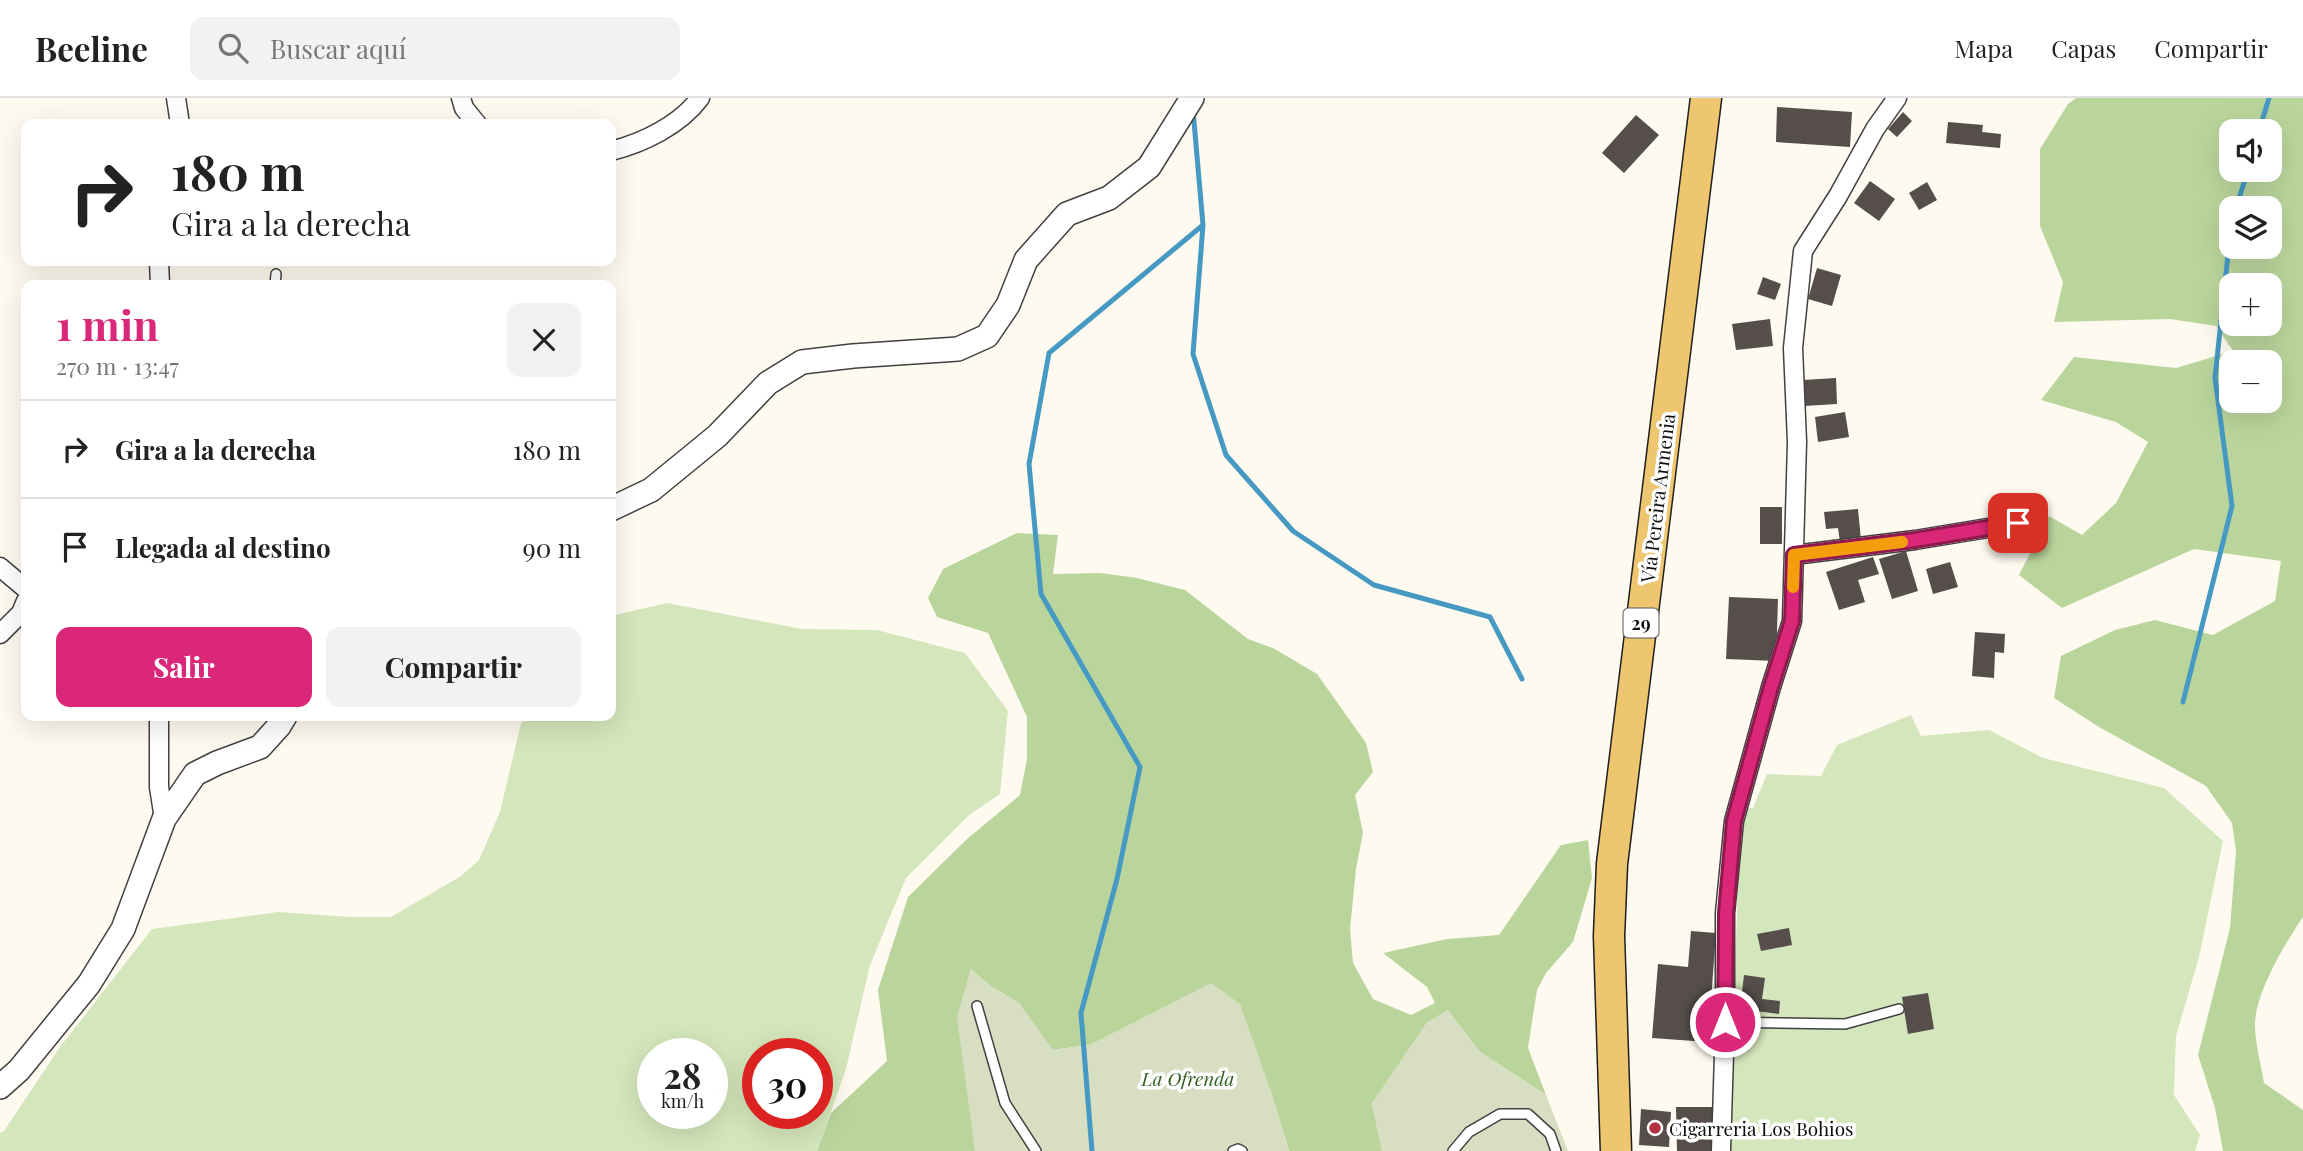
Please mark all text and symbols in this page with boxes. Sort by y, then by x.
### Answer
search box [190,17,680,80]
text: Beeline [35,26,148,70]
icon: search [214,29,252,67]
text: Buscar aquí [270,31,406,66]
text: Mapa [1955,32,2013,64]
text: Capas [2051,32,2116,64]
text: Compartir [2154,32,2268,64]
map controls [2219,119,2282,413]
button: sound [2219,119,2282,182]
text: 180 m [171,138,305,203]
icon: right [56,147,147,238]
button: layers [2219,196,2282,259]
text: Gira a la derecha [171,201,411,244]
button: + [2219,273,2282,336]
text: 1 min [56,296,159,352]
button: close [507,303,581,377]
text: 270 m · 13:47 [56,350,179,381]
button: − [2219,350,2282,413]
street label: Vía Pereira Armenia [1634,411,1680,585]
icon: right [56,430,94,468]
text: Gira a la derecha [115,432,316,467]
text: 180 m [513,432,581,467]
pin [1988,493,2048,553]
icon: arrive [1999,504,2037,542]
icon: arrive [56,528,94,566]
text: Llegada al destino [115,530,331,565]
text: 90 m [523,530,581,565]
road number: 29 [1624,608,1658,638]
button: Salir [56,627,312,707]
button: Compartir [326,627,581,707]
position arrow [1688,985,1762,1059]
speed limit sign: 30 [742,1038,833,1129]
text: 28 [664,1051,701,1098]
park label: La Ofrenda [1141,1065,1235,1091]
text: km/h [661,1089,704,1113]
place label: Cigarreria Los Bohios [1669,1115,1854,1141]
marker: Cigarreria Los Bohios [1647,1120,1663,1136]

